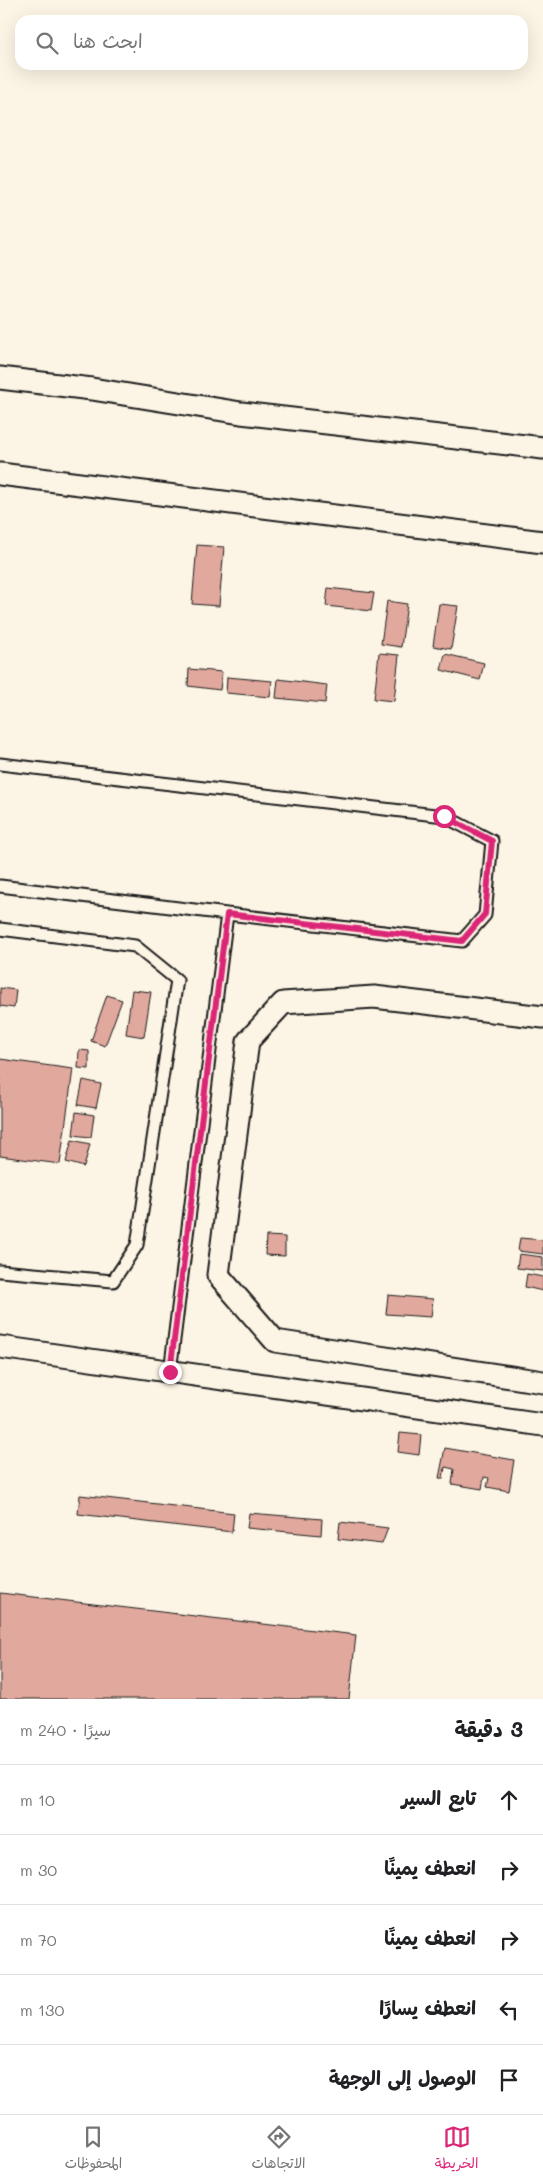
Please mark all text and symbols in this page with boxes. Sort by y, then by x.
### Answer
search box [15,15,528,70]
text: ابحث هنا [73,28,143,53]
icon: search [33,29,61,57]
route start [433,805,456,828]
route end [159,1361,182,1384]
text: 3 دقيقة [454,1715,523,1742]
text: سيرًا · 240 m [20,1719,111,1740]
text: تابع السير [401,1785,476,1810]
icon: ahead [495,1786,523,1814]
text: 10 m [20,1789,55,1810]
text: انعطف يمينًا [384,1855,476,1880]
icon: right [495,1856,523,1884]
text: 30 m [20,1859,57,1880]
text: انعطف يمينًا [384,1925,476,1950]
icon: right [495,1926,523,1954]
text: 70 m [20,1929,57,1950]
text: انعطف يسارًا [379,1995,476,2020]
icon: left [495,1996,523,2024]
text: 130 m [20,1999,64,2020]
text: الوصول إلى الوجهة [329,2065,476,2090]
icon: arrive [495,2066,523,2094]
tab: المحفوظات [65,2123,122,2176]
tab: الاتجاهات [251,2123,306,2176]
tab: الخريطة [435,2123,478,2176]

